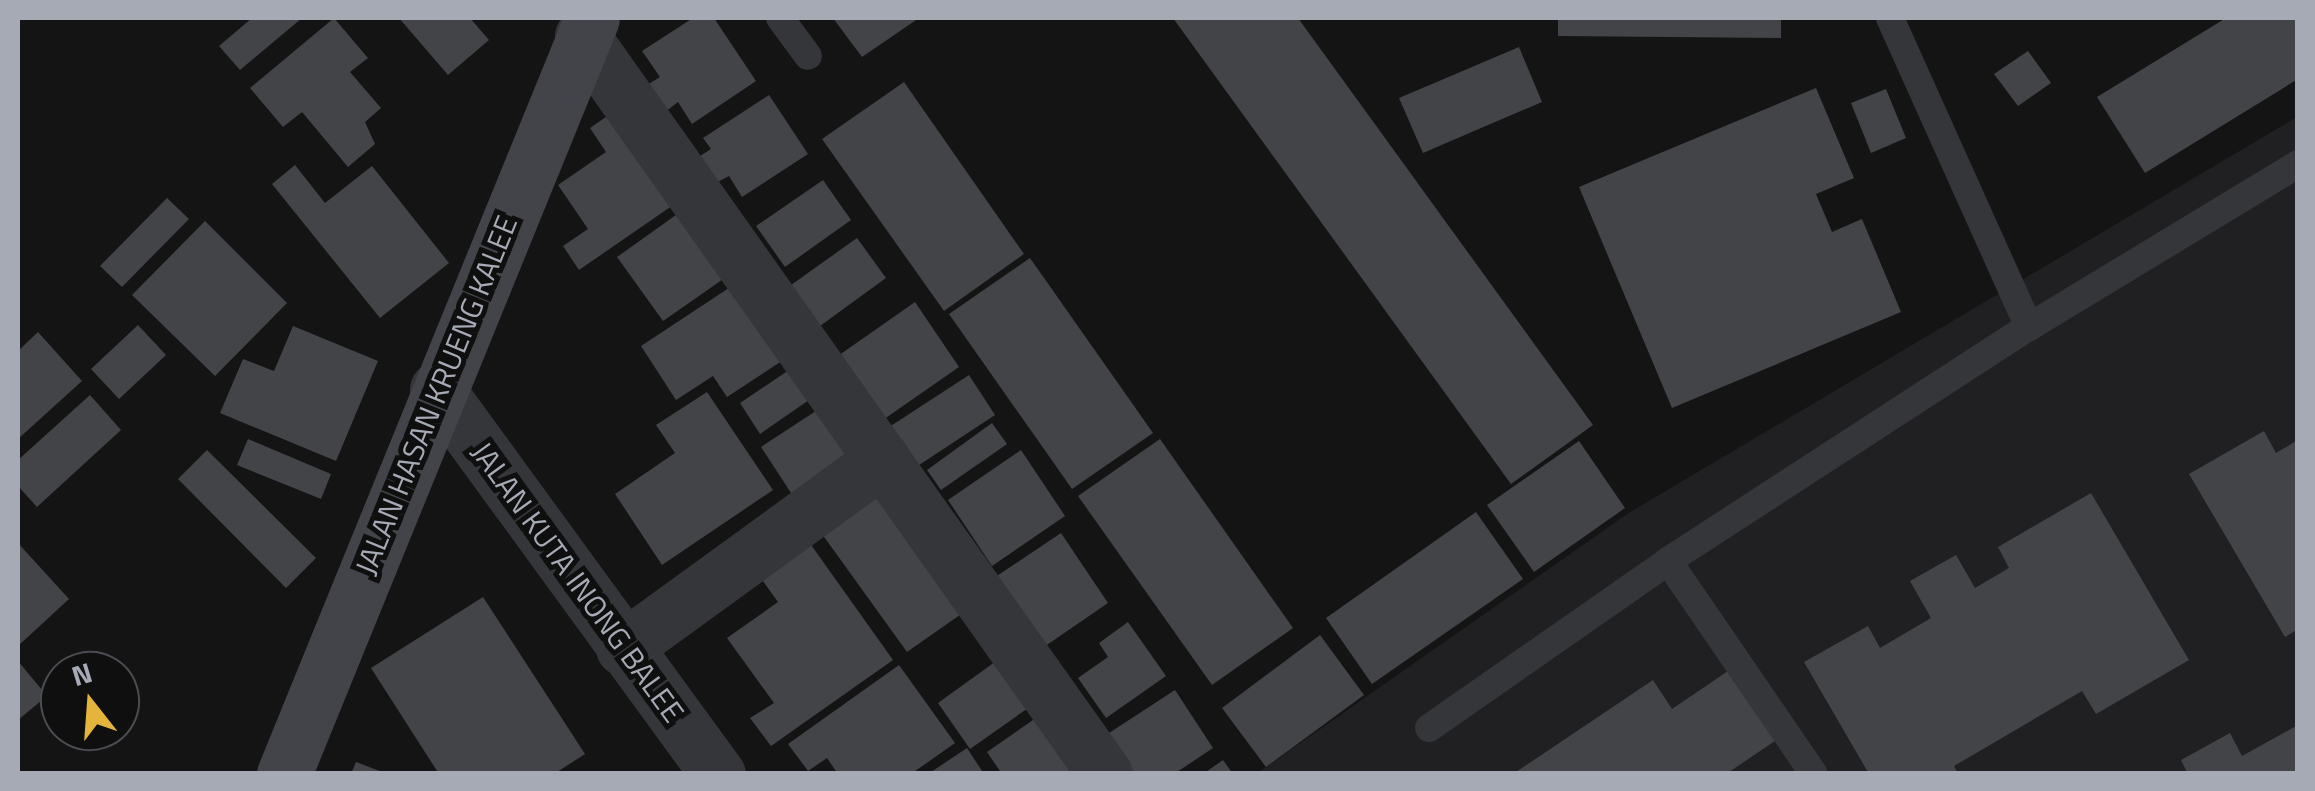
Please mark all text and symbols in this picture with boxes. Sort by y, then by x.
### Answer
street label: JALAN HASAN KRUENG KALEE [347,210,525,580]
street label: JALAN KUTA INONG BALEE [464,435,692,729]
text: N [66,650,97,697]
north arrow [40,651,140,751]

